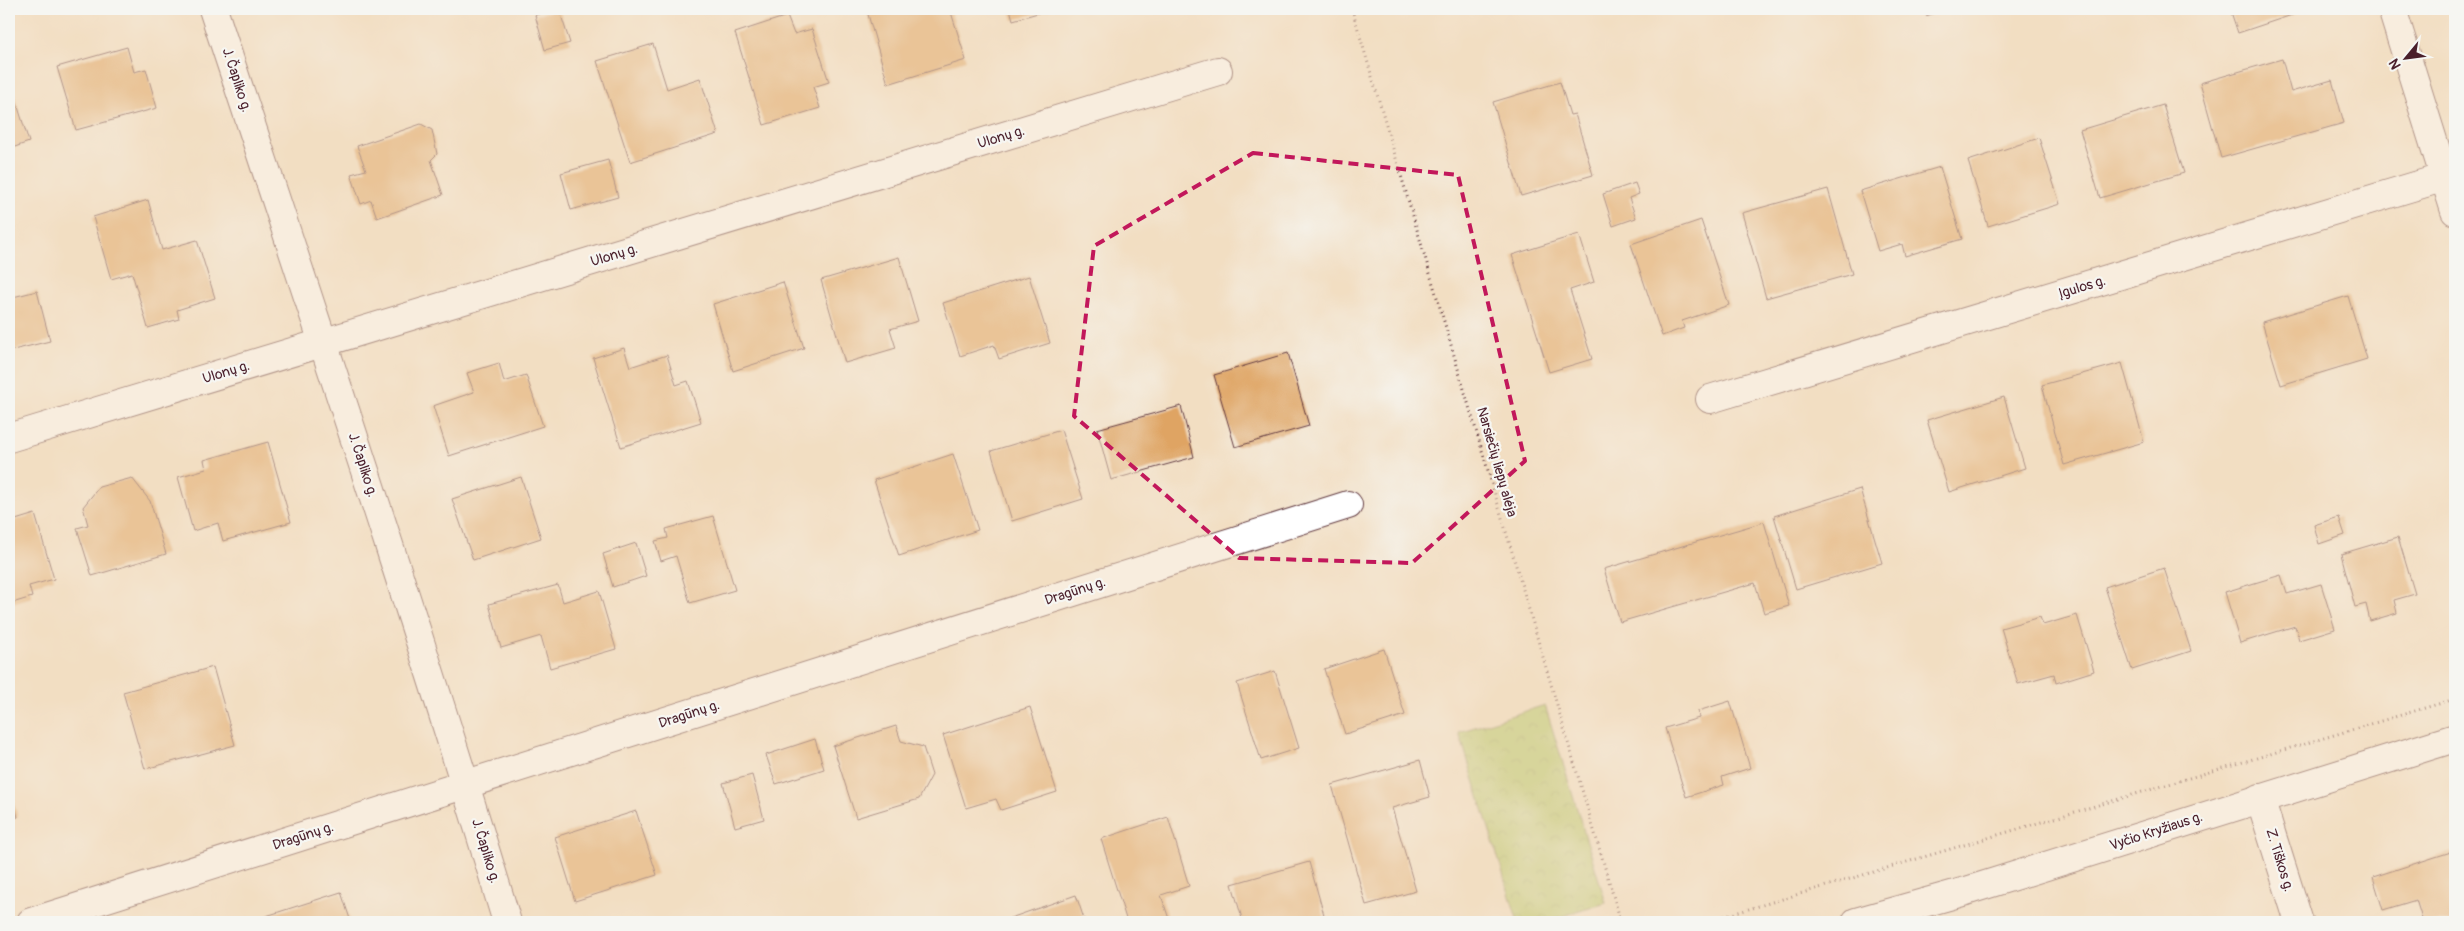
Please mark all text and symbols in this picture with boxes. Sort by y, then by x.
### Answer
north arrow [2382,32,2432,82]
street label: J. Čapliko g. [219,46,256,114]
text: N [2385,56,2405,72]
street label: Ulonų g. [975,122,1027,152]
street label: Ulonų g. [588,240,640,270]
street label: Įgulos g. [2056,272,2108,302]
street label: Ulonų g. [200,357,252,387]
street label: Narsiečių liepų alėja [1473,405,1521,519]
street label: J. Čapliko g. [345,431,382,499]
street label: Dragūnų g. [1042,573,1108,609]
street label: Dragūnų g. [656,696,722,732]
street label: Vyčio Kryžiaus g. [2107,808,2205,854]
street label: J. Čapliko g. [468,817,505,885]
street label: Dragūnų g. [270,818,336,854]
street label: Z. Tiškos g. [2262,826,2298,894]

